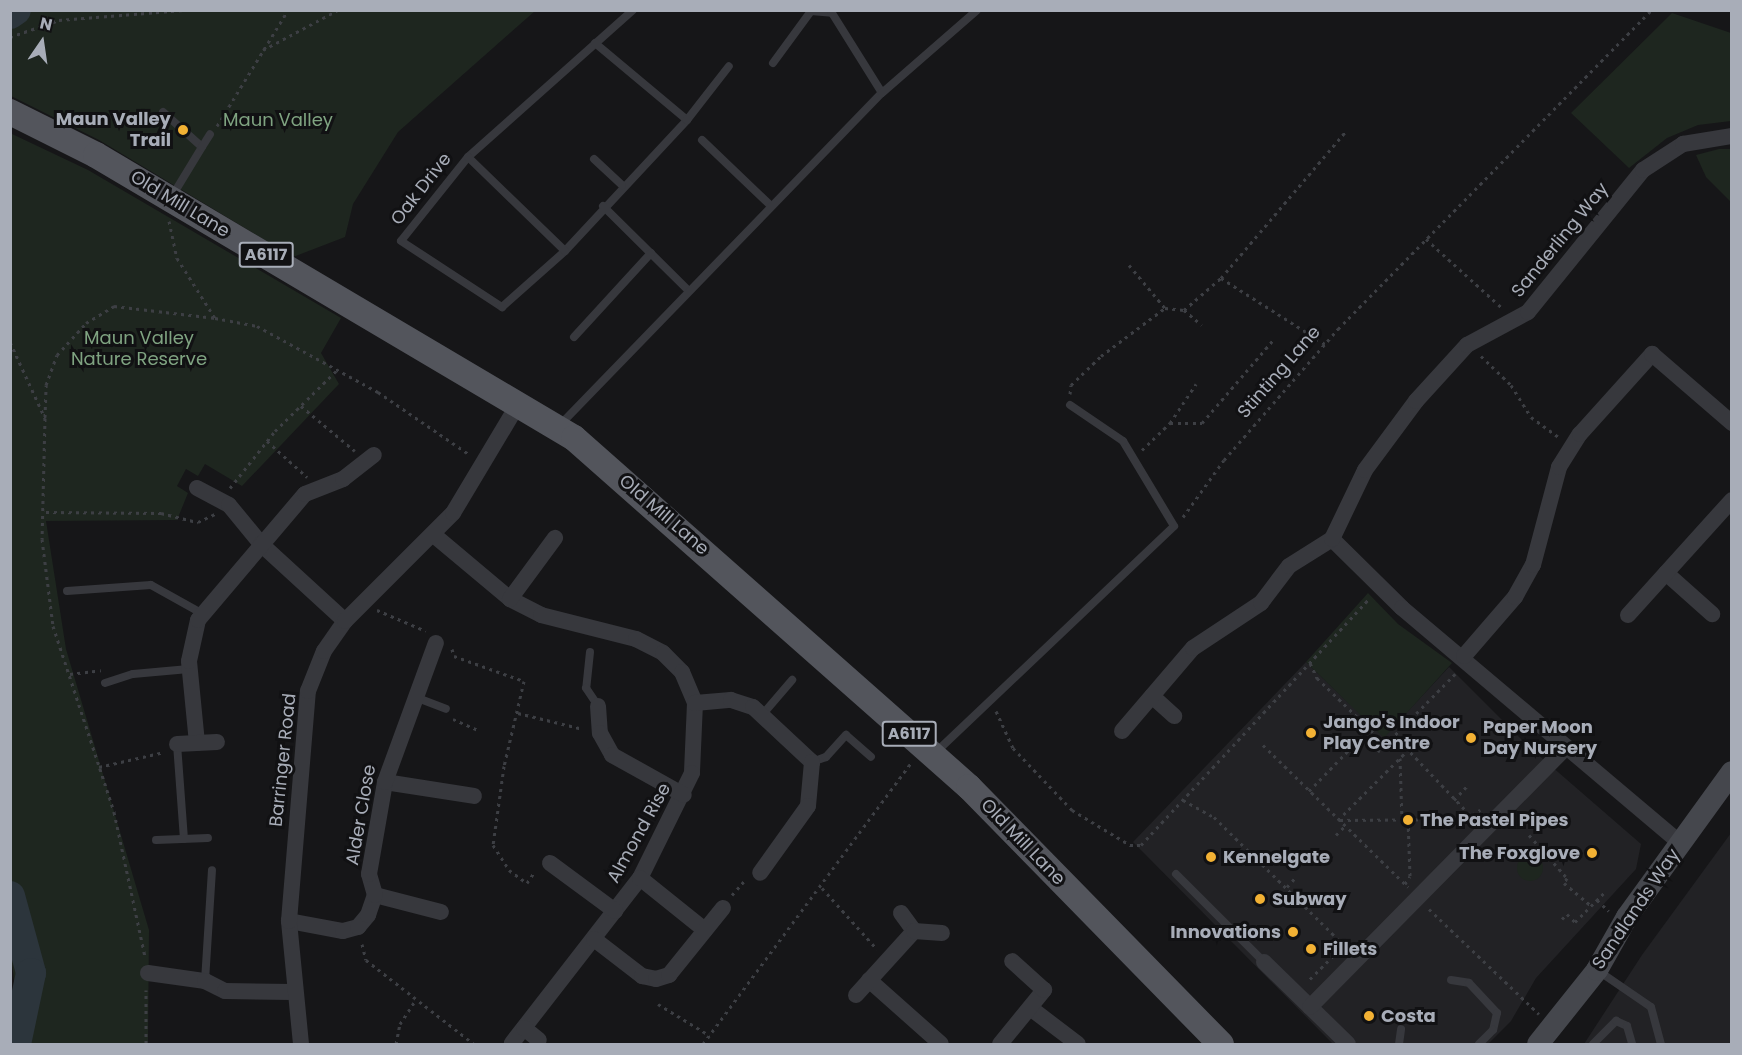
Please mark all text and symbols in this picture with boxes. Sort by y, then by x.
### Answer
text: N [38,11,55,37]
north arrow [12,12,72,72]
place label: Maun Valley Trail [56,109,171,152]
park label: Maun Valley [223,109,333,131]
marker: Maun Valley Trail [176,123,190,137]
street label: Oak Drive [386,149,456,229]
street label: Old Mill Lane [127,166,233,242]
street label: Sanderling Way [1507,178,1613,302]
road number: A6117 [238,242,294,268]
street label: Stinting Lane [1233,321,1325,423]
park label: Maun Valley Nature Reserve [71,328,207,370]
street label: Old Mill Lane [615,470,713,560]
street label: Barringer Road [265,692,301,828]
place label: Jango's Indoor Play Centre [1323,712,1460,754]
place label: Paper Moon Day Nursery [1483,717,1597,760]
road number: A6117 [880,721,938,747]
marker: Jango's Indoor Play Centre [1304,726,1318,740]
marker: Paper Moon Day Nursery [1464,731,1478,745]
street label: Alder Close [342,763,380,867]
street label: Almond Rise [603,779,675,887]
street label: Old Mill Lane [976,794,1070,890]
place label: The Pastel Pipes [1420,809,1569,831]
marker: The Pastel Pipes [1401,813,1415,827]
place label: The Foxglove [1459,842,1580,864]
street label: Sandlands Way [1588,845,1684,973]
place label: Kennelgate [1223,846,1330,868]
marker: The Foxglove [1585,846,1599,860]
marker: Kennelgate [1204,850,1218,864]
place label: Subway [1272,888,1347,910]
marker: Subway [1253,892,1267,906]
place label: Innovations [1170,921,1281,943]
marker: Innovations [1286,925,1300,939]
place label: Fillets [1323,938,1377,960]
marker: Fillets [1304,942,1318,956]
place label: Costa [1381,1005,1436,1027]
marker: Costa [1362,1009,1376,1023]

